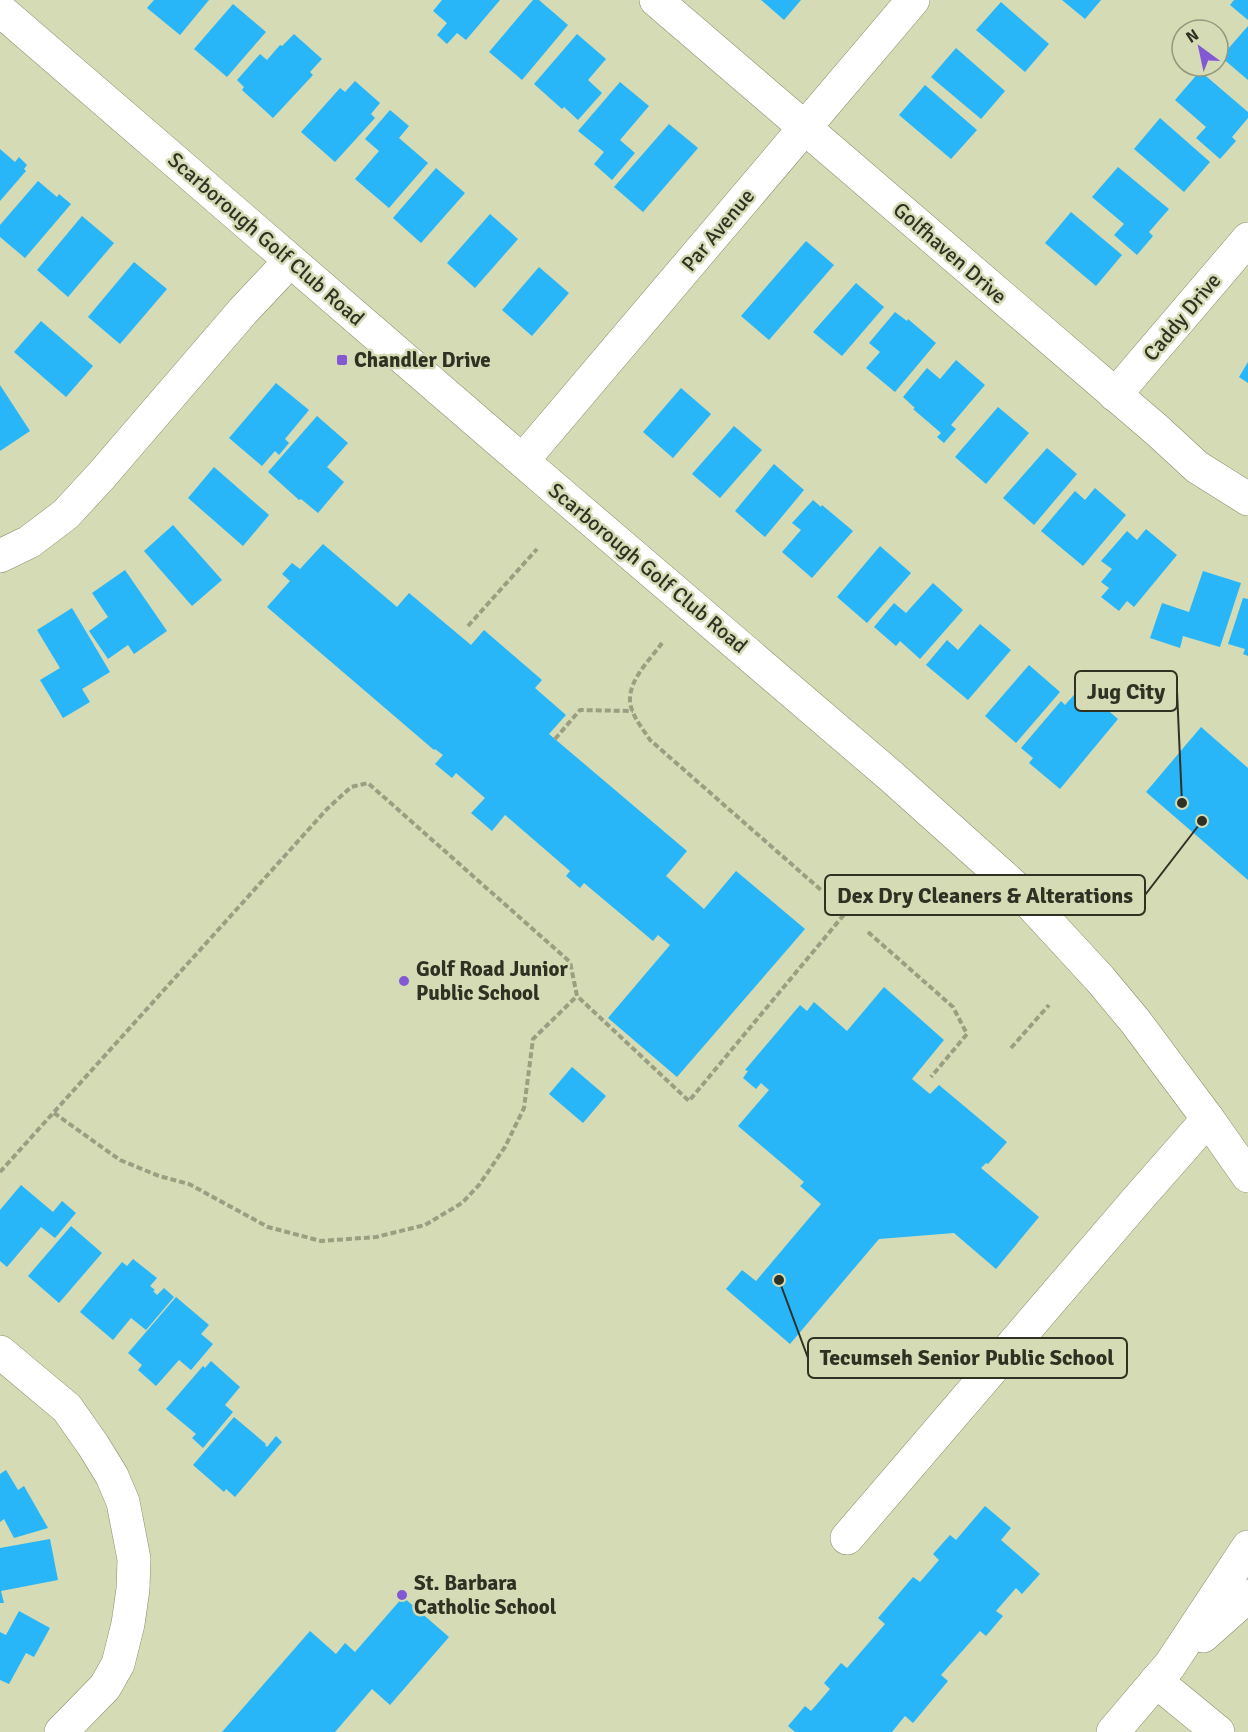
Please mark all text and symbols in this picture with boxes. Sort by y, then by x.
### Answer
north arrow [1170,18,1230,78]
text: N [1182,25,1202,48]
street label: Scarborough Golf Club Road [163,147,369,331]
street label: Par Avenue [676,183,760,277]
street label: Golfhaven Drive [888,197,1012,309]
street label: Caddy Drive [1138,268,1226,366]
place label: Chandler Drive [354,347,491,373]
marker: Chandler Drive [335,353,349,367]
street label: Scarborough Golf Club Road [543,477,753,659]
callout: Jug City [1075,671,1177,711]
text: Jug City [1087,678,1165,705]
callout: Dex Dry Cleaners & Alterations [825,875,1145,915]
text: Dex Dry Cleaners & Alterations [837,882,1133,909]
place label: Golf Road Junior Public School [416,956,569,1006]
marker: Golf Road Junior Public School [397,974,411,988]
callout: Tecumseh Senior Public School [808,1338,1127,1378]
text: Tecumseh Senior Public School [820,1344,1114,1371]
place label: St. Barbara Catholic School [414,1570,557,1620]
marker: St. Barbara Catholic School [395,1588,409,1602]

